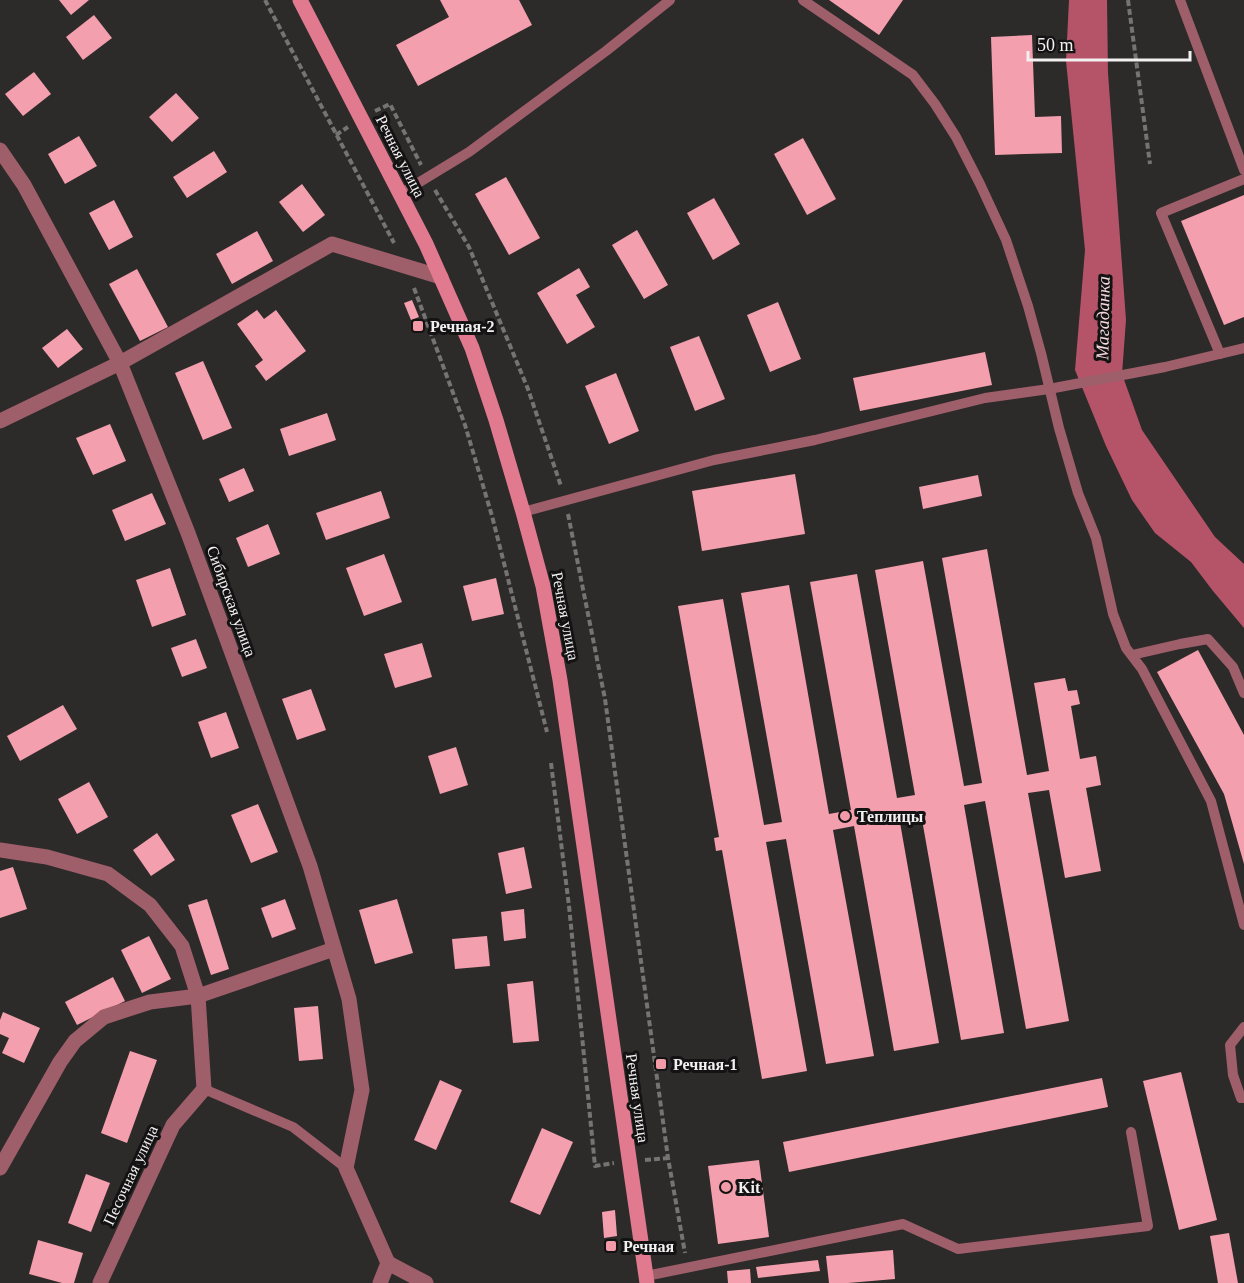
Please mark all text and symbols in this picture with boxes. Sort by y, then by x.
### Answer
scale bar [1028,24,1190,62]
text: 50 m [1037,35,1074,55]
street label: Речная улица [372,112,429,201]
water label: Магаданка [1092,276,1114,361]
place label: Речная-2 [430,318,495,335]
marker: Речная-2 [411,319,425,333]
street label: Сибирская улица [203,544,259,659]
street label: Речная улица [548,570,582,662]
place label: Теплицы [857,808,924,825]
marker: Теплицы [838,809,852,823]
street label: Речная улица [622,1052,652,1144]
place label: Речная-1 [673,1056,738,1073]
marker: Речная-1 [654,1057,668,1071]
street label: Песочная улица [100,1123,162,1228]
place label: Kit [738,1179,761,1196]
marker: Kit [719,1180,733,1194]
place label: Речная [623,1238,675,1255]
marker: Речная [604,1239,618,1253]

